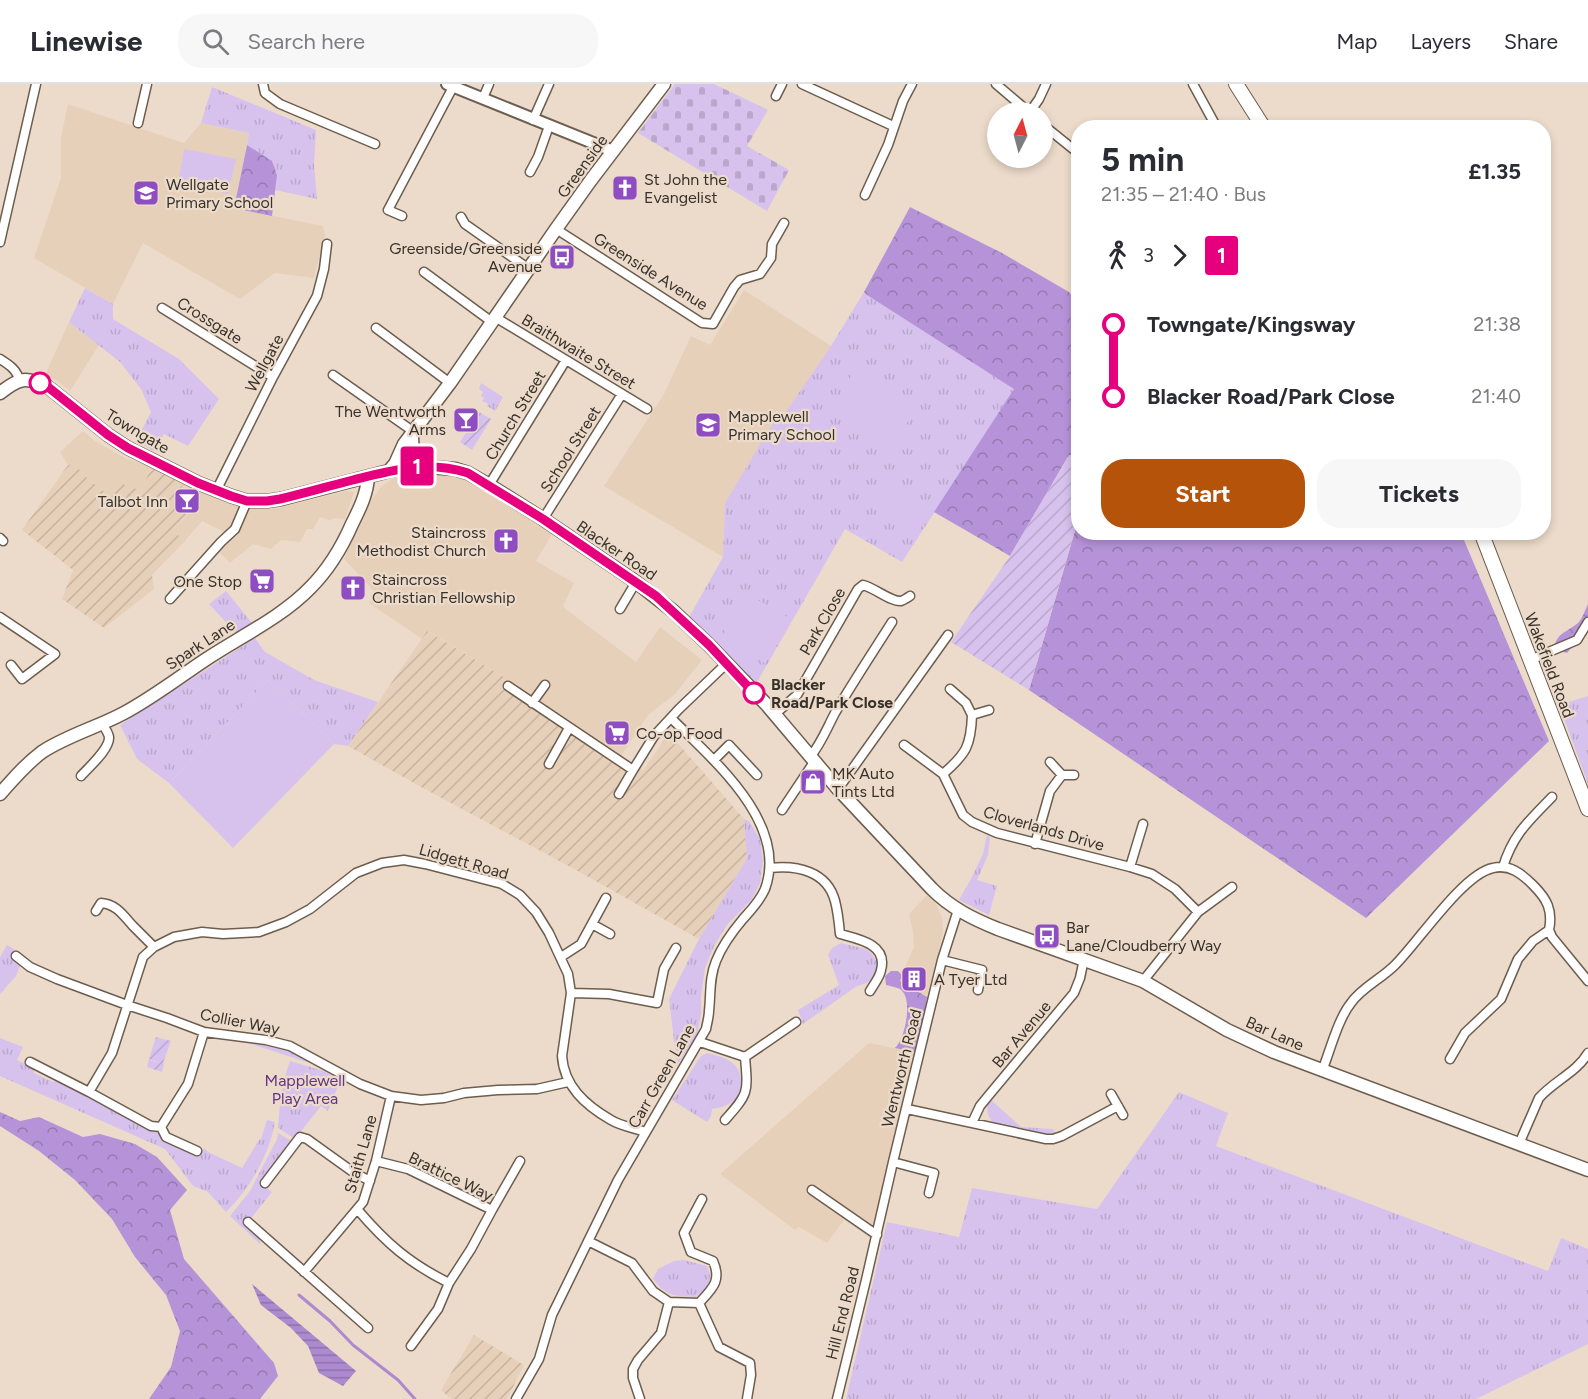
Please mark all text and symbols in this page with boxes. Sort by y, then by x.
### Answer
search box [178,14,598,68]
text: Linewise [30,24,142,58]
icon: search [199,25,232,58]
text: Search here [247,28,365,55]
text: Map [1337,29,1377,54]
text: Layers [1410,29,1471,54]
text: Share [1504,29,1558,54]
north arrow [987,102,1053,168]
map controls [987,102,1053,168]
street label: Greenside [553,131,612,202]
text: 5 min [1101,140,1184,179]
text: £1.35 [1468,158,1521,185]
place label: St John the Evangelist [644,170,727,207]
church icon: St John the Evangelist [610,173,640,203]
place label: Wellgate Primary School [166,175,273,212]
school or university icon: Wellgate Primary School [131,178,161,208]
text: 21:35 – 21:40 · Bus [1101,182,1266,206]
street label: Greenside Avenue [590,229,712,314]
place label: Greenside/Greenside Avenue [389,239,542,276]
icon: walk [1101,239,1134,272]
icon: forward [1163,239,1196,272]
bus stop icon: Greenside/Greenside Avenue [547,242,577,272]
text: 3 [1143,243,1154,267]
text: 1 [1217,243,1226,268]
street label: Crossgate [174,293,246,348]
street label: Braithwaite Street [518,310,639,393]
text: Towngate/Kingsway [1147,311,1355,338]
text: 21:38 [1473,312,1521,336]
street label: Wellgate [241,331,288,395]
street label: Church Street [481,367,550,463]
unlabelled marker [29,372,51,394]
text: Blacker Road/Park Close [1147,383,1395,410]
text: 21:40 [1471,384,1521,408]
place label: The Wentworth Arms [335,402,446,439]
street label: School Street [536,403,605,496]
street label: Towngate [103,405,173,458]
bar icon: The Wentworth Arms [451,405,481,435]
place label: Mapplewell Primary School [728,407,835,444]
school or university icon: Mapplewell Primary School [693,410,723,440]
line badge: 1 [398,446,436,485]
text: 1 [413,454,421,479]
button: Start [1101,459,1305,528]
button: Tickets [1317,459,1521,528]
bar icon: Talbot Inn [172,486,202,516]
place label: Talbot Inn [98,492,168,511]
street label: Blacker Road [573,517,660,584]
place label: Staincross Methodist Church [357,523,486,560]
church icon: Staincross Methodist Church [491,526,521,556]
supermarket icon: One Stop [247,566,277,596]
place label: Staincross Christian Fellowship [372,570,515,607]
place label: One Stop [173,572,242,591]
church icon: Staincross Christian Fellowship [338,573,368,603]
street label: Park Close [795,584,850,658]
street label: Wakefield Road [1521,610,1578,721]
street label: Spark Lane [162,615,239,674]
place label: Blacker Road/Park Close [771,675,893,712]
marker: Blacker Road/Park Close [743,682,765,704]
supermarket icon: Co-op Food [602,718,632,748]
place label: Co-op Food [636,724,723,743]
place label: MK Auto Tints Ltd [832,764,895,801]
shop icon: MK Auto Tints Ltd [798,767,828,797]
street label: Cloverlands Drive [981,802,1107,855]
street label: Lidgett Road [417,840,511,883]
place label: Bar Lane/Cloudberry Way [1066,918,1222,955]
bus stop icon: Bar Lane/Cloudberry Way [1032,921,1062,951]
building icon: A Tyer Ltd [899,964,929,994]
place label: A Tyer Ltd [934,970,1007,989]
street label: Bar Avenue [988,997,1055,1072]
street label: Collier Way [198,1004,282,1039]
street label: Wentworth Road [878,1007,925,1129]
street label: Bar Lane [1243,1012,1307,1055]
street label: Carr Green Lane [624,1021,699,1131]
park label: Mapplewell Play Area [265,1071,345,1108]
street label: Staith Lane [340,1112,381,1196]
street label: Brattice Way [405,1148,497,1205]
street label: Hill End Road [822,1265,863,1362]

